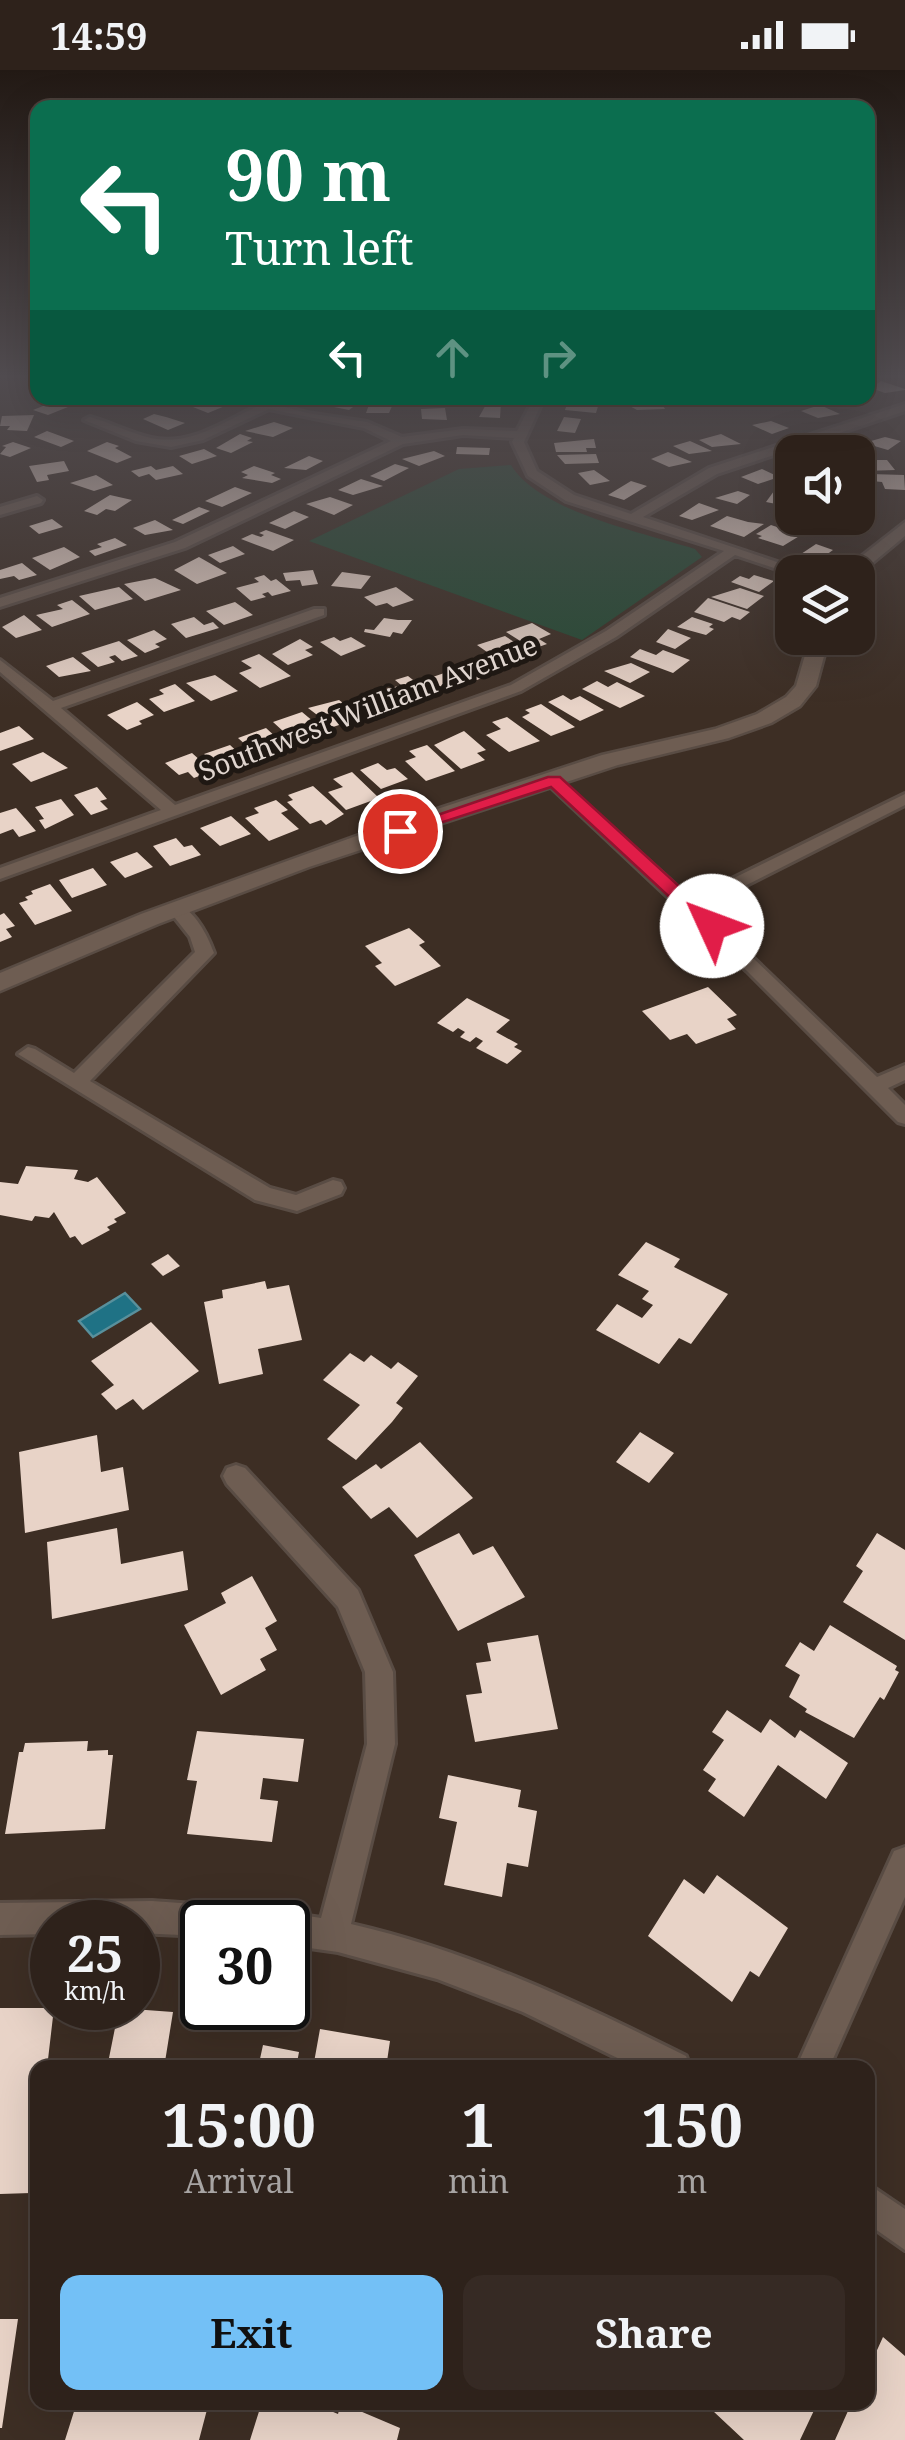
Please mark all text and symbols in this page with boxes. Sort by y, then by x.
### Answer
text: 14:59 [50,9,147,61]
text: 90 m [225,126,391,222]
icon: left [60,140,190,270]
text: Turn left [225,217,414,278]
icon: left [320,330,375,385]
icon: ahead [425,330,480,385]
icon: right [530,330,585,385]
map controls [775,435,875,655]
button: sound [775,435,875,535]
button: layers [775,555,875,655]
street label: Southwest William Avenue [193,625,542,789]
pin [358,789,443,874]
icon: arrive [373,804,428,859]
position arrow [660,874,764,978]
speed limit sign: 30 [180,1900,310,2030]
text: 25 [67,1919,123,1987]
text: km/h [64,1973,126,2007]
text: 15:00 [162,2083,316,2165]
text: 1 [462,2083,496,2165]
text: 150 [641,2083,743,2165]
text: Arrival [184,2159,294,2202]
text: min [448,2159,509,2202]
text: m [677,2159,707,2202]
button: Exit [60,2275,443,2390]
button: Share [463,2275,845,2390]

